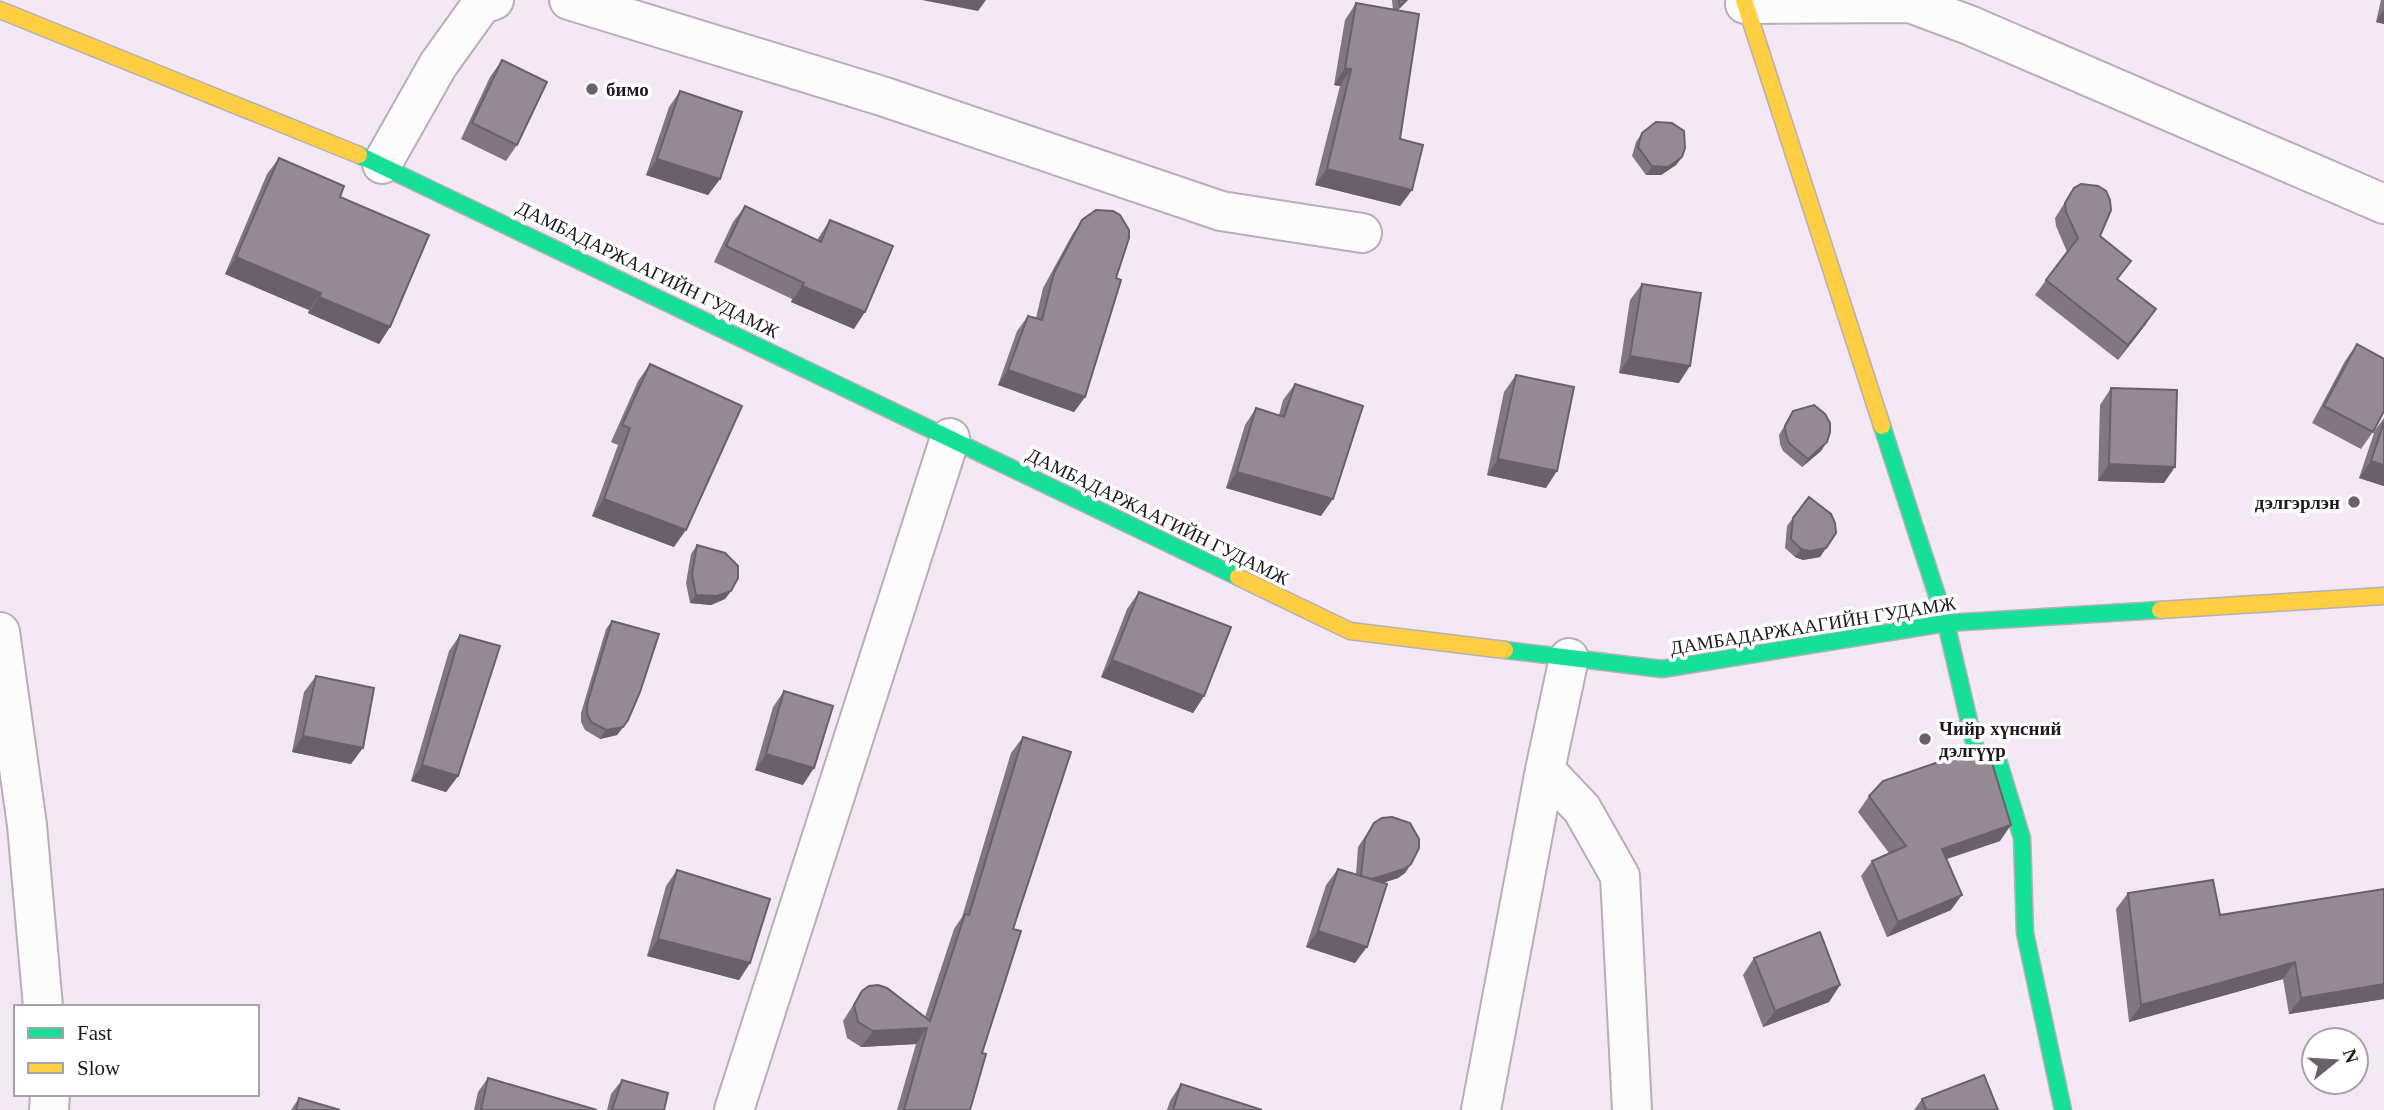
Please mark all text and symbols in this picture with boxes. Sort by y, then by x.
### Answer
place label: бимо [606,79,649,100]
marker: бимо [584,81,600,97]
street label: ДАМБАДАРЖААГИЙН ГУДАМЖ [513,197,783,343]
street label: ДАМБАДАРЖААГИЙН ГУДАМЖ [1023,444,1293,590]
place label: дэлгэрлэн [2255,492,2340,513]
marker: дэлгэрлэн [2346,494,2362,510]
street label: ДАМБАДАРЖААГИЙН ГУДАМЖ [1669,592,1958,658]
place label: Чийр хүнсний дэлгүүр [1939,718,2061,761]
marker: Чийр хүнсний дэлгүүр [1917,731,1933,747]
legend [14,1005,259,1096]
text: Fast [77,1021,112,1045]
north arrow [2300,1026,2370,1096]
text: N [2339,1046,2363,1066]
text: Slow [77,1056,121,1080]

